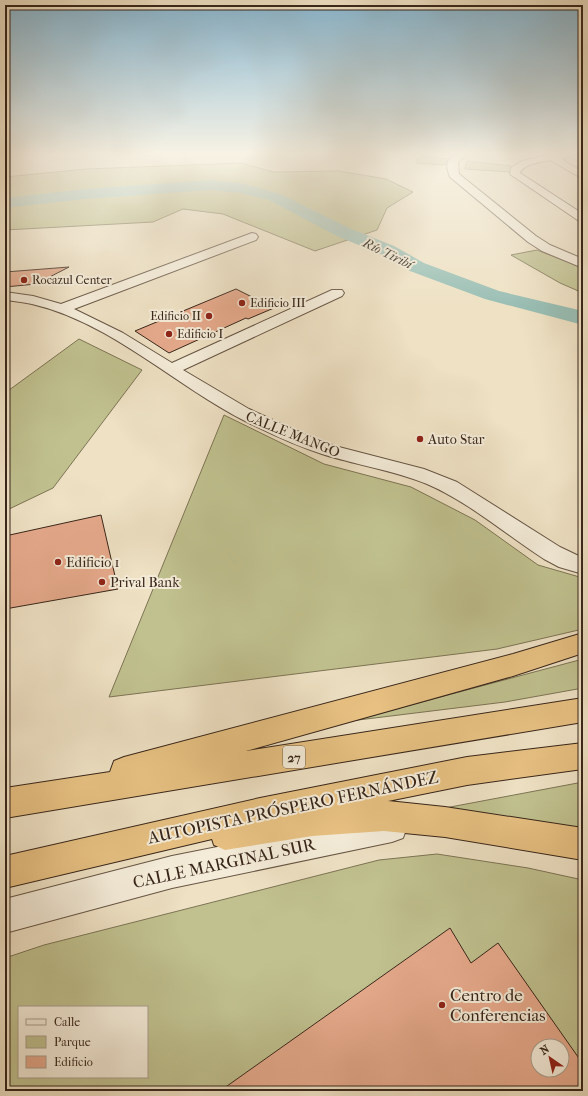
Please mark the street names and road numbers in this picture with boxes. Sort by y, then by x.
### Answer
street label: CALLE MANGO [243,408,342,461]
road number: 27 [283,746,305,768]
street label: AUTOPISTA PRÓSPERO FERNÁNDEZ [145,766,441,848]
street label: CALLE MARGINAL SUR [131,834,318,892]

